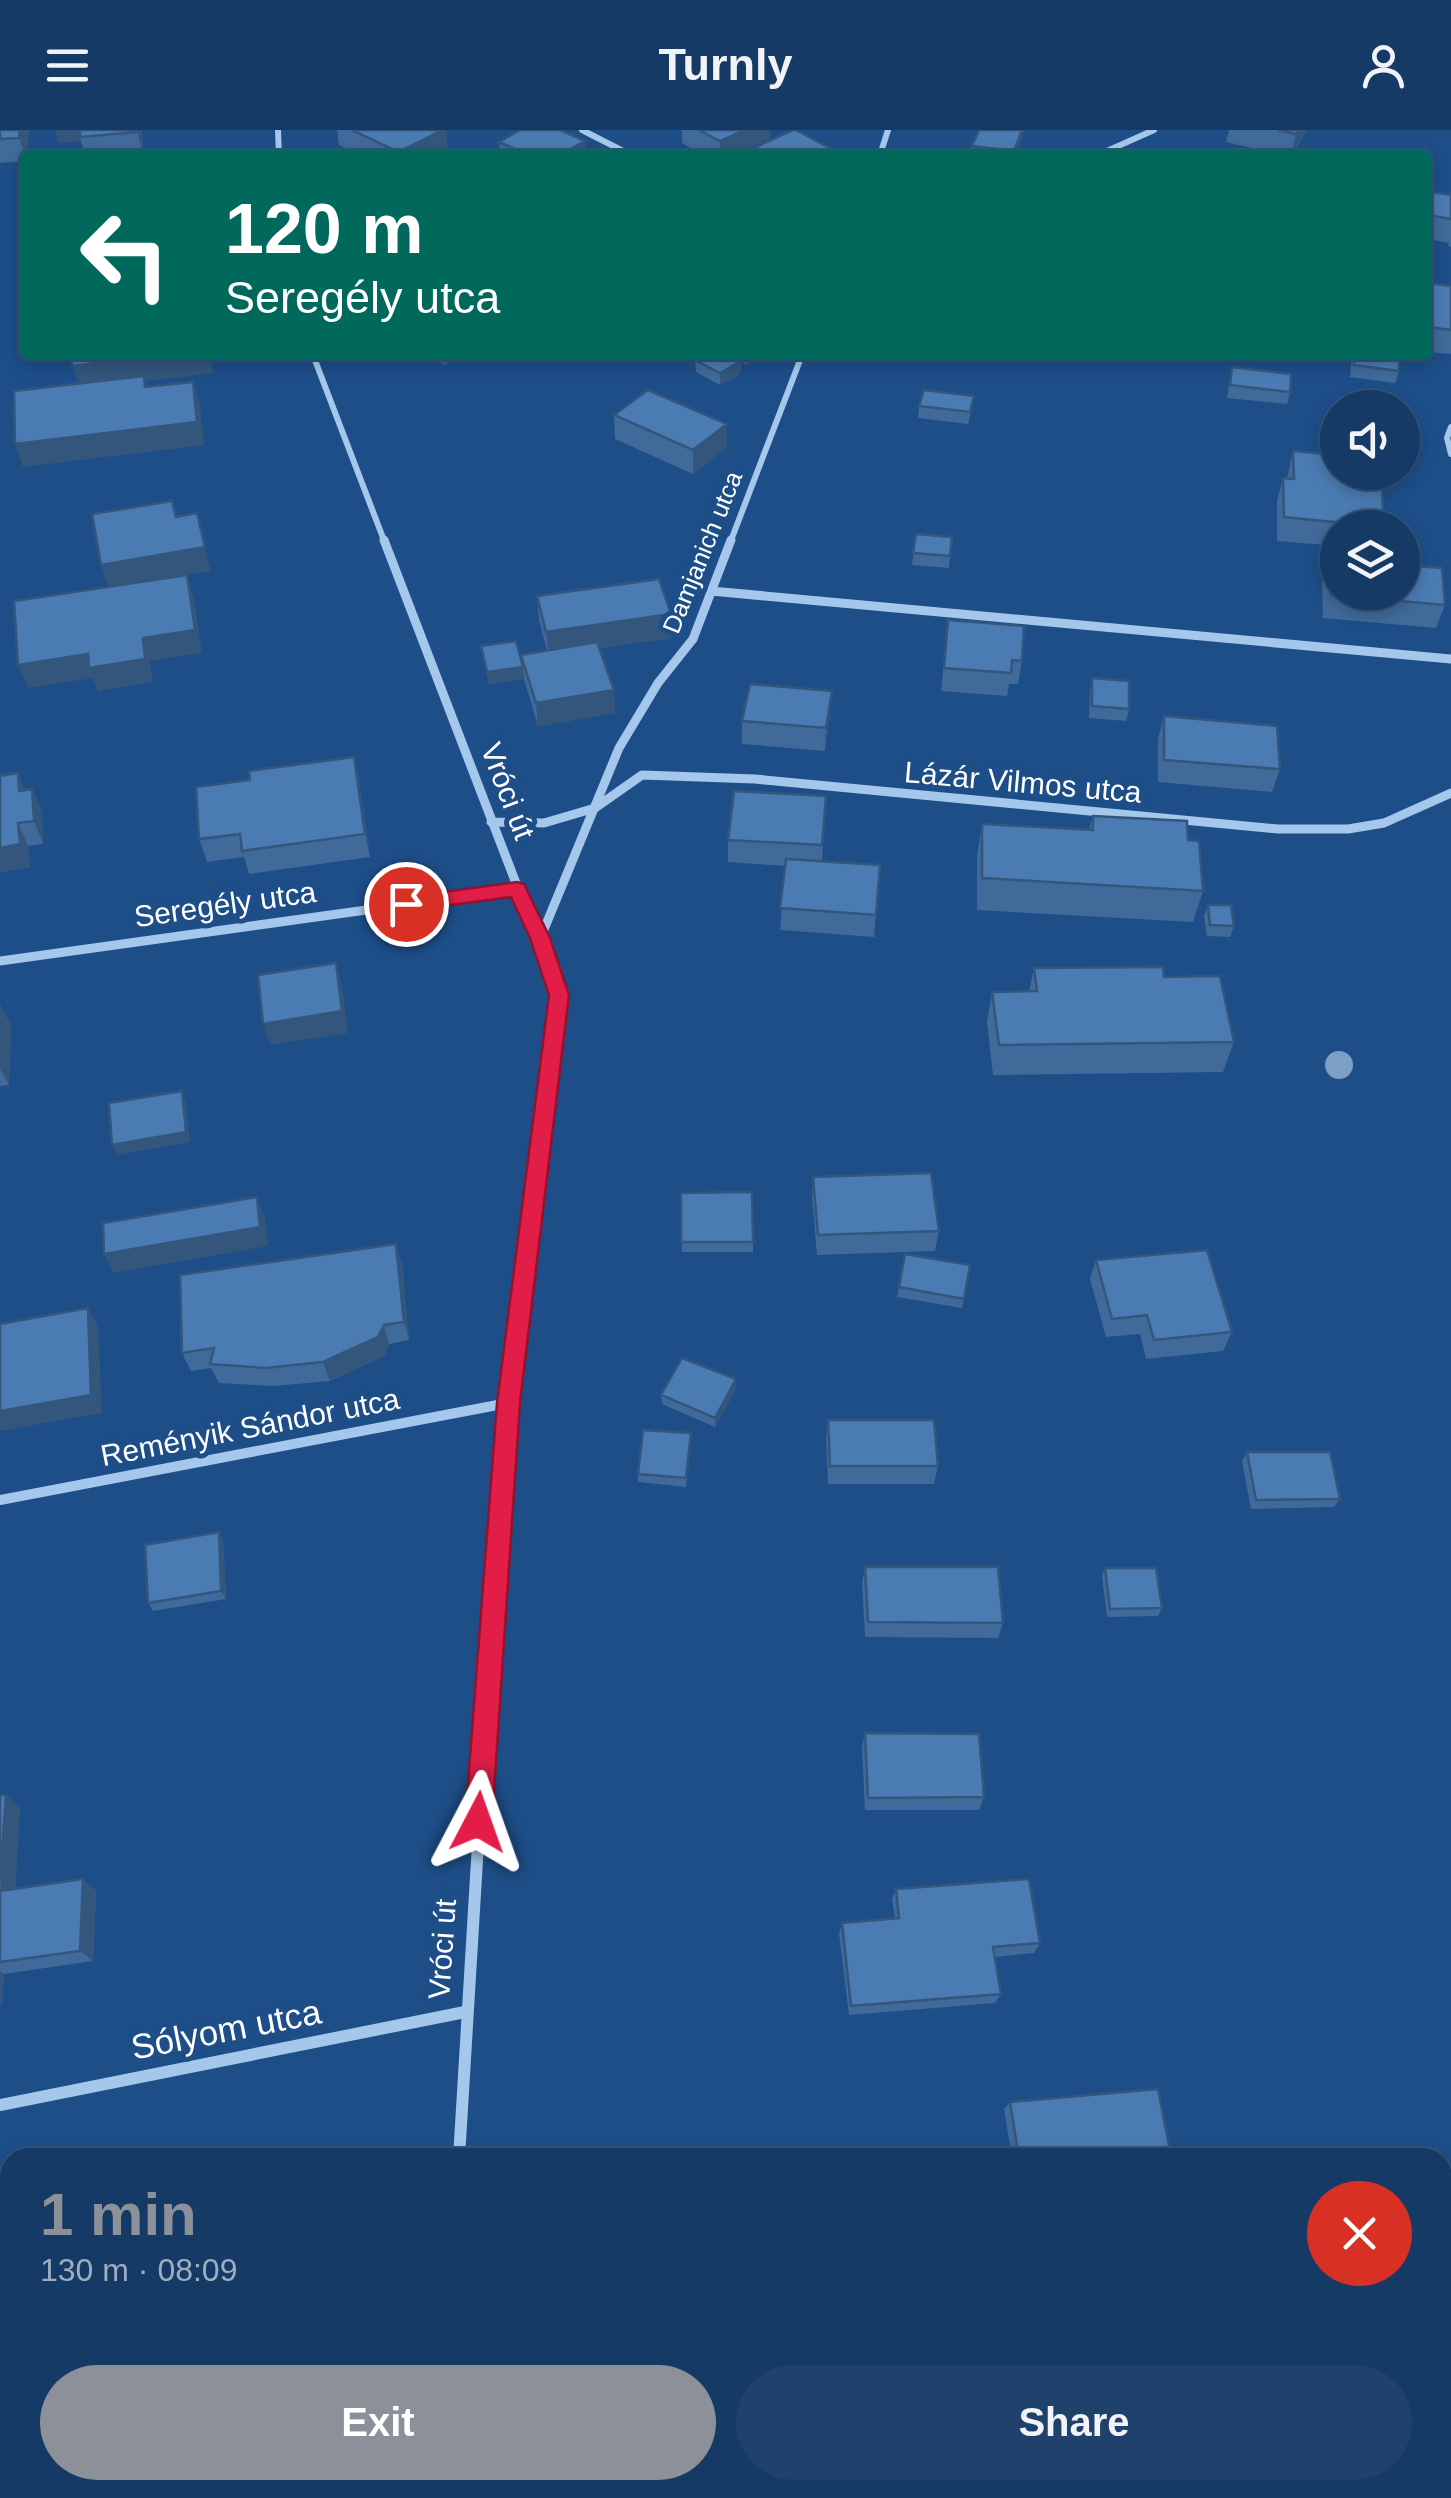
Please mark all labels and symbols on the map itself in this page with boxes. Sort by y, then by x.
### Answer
street label: Damjanich utca [657,467,747,637]
street label: Vróci út [475,738,542,844]
street label: Lázár Vilmos utca [903,755,1143,809]
pin [364,862,449,947]
street label: Seregély utca [132,875,318,933]
street label: Reményik Sándor utca [98,1382,402,1472]
position arrow [426,1770,530,1874]
street label: Vróci út [422,1897,462,2000]
street label: Sólyom utca [128,1991,325,2067]

